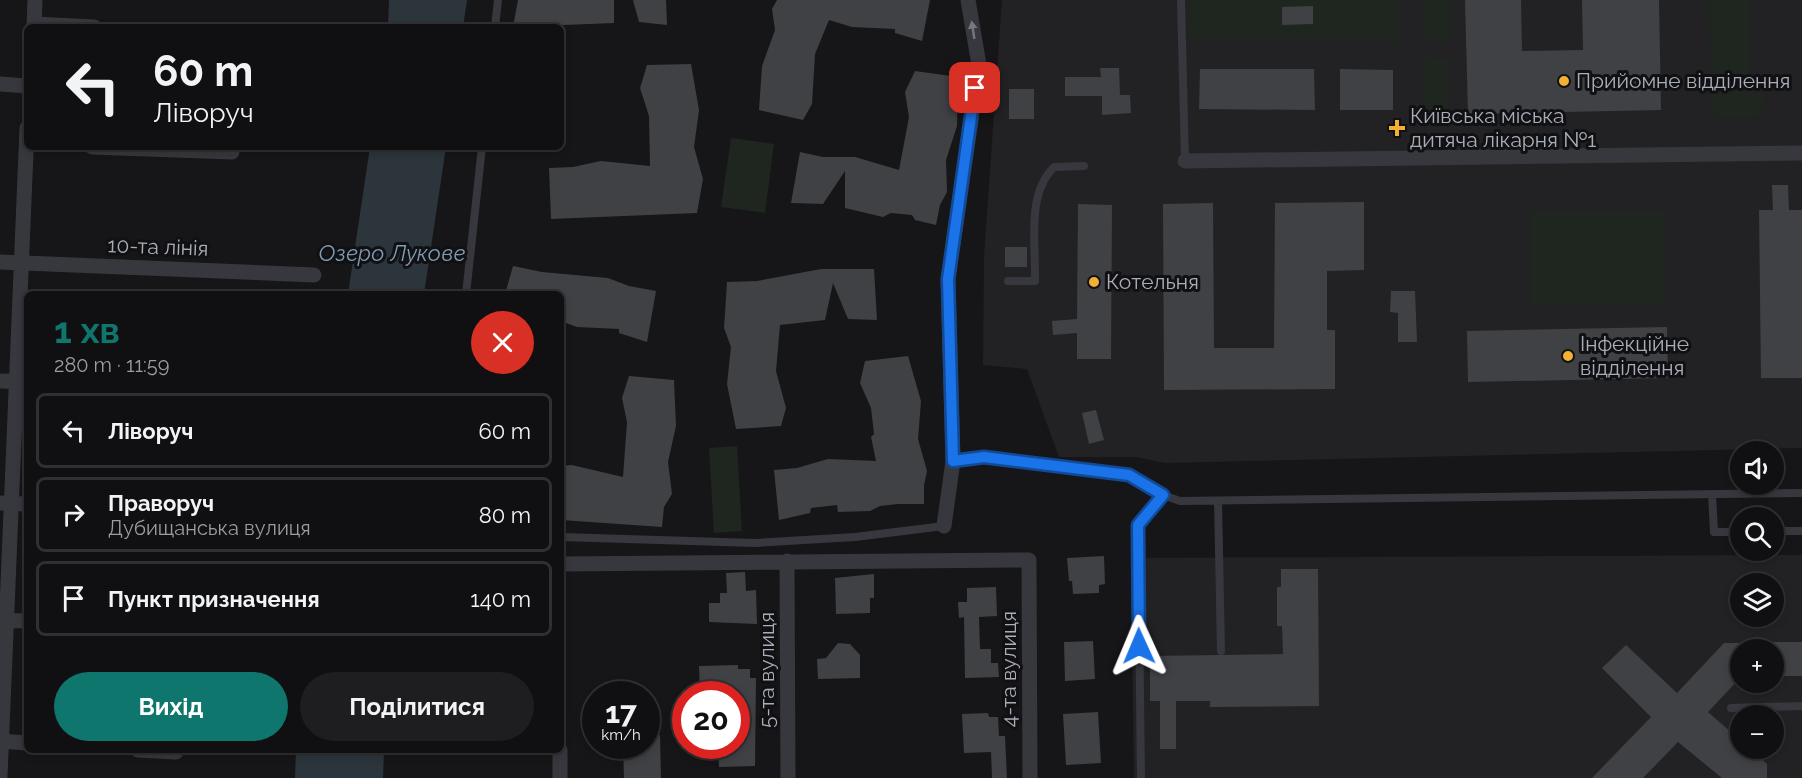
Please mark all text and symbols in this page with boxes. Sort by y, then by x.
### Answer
one-way arrow [968,20,977,39]
text: 60 m [153,47,253,96]
icon: left [54,48,132,126]
pin [949,62,1000,113]
place label: Прийомне відділення [1576,68,1790,93]
icon: arrive [958,71,991,104]
marker: Прийомне відділення [1557,74,1571,88]
text: Ліворуч [153,97,254,128]
place label: Київська міська дитяча лікарня №1 [1410,103,1596,152]
marker: Київська міська дитяча лікарня №1 [1388,119,1406,137]
street label: 10-та лінія [107,232,209,261]
water label: Озеро Лукове [318,240,466,266]
place label: Котельня [1106,269,1199,294]
marker: Котельня [1087,275,1101,289]
text: 1 хв [54,309,120,351]
button: close [471,311,534,374]
place label: Інфекційне відділення [1580,331,1689,380]
marker: Інфекційне відділення [1561,349,1575,363]
text: 280 m · 11:59 [54,353,169,377]
icon: left [57,414,90,447]
text: Ліворуч [108,418,193,444]
text: 60 m [478,418,531,444]
map controls [1730,441,1784,759]
button: sound [1730,441,1784,495]
text: Праворуч [108,490,214,516]
icon: right [57,498,90,531]
text: 80 m [479,502,531,528]
button: search [1730,507,1784,561]
text: Дубищанська вулиця [108,516,311,540]
button: layers [1730,573,1784,627]
icon: arrive [57,582,90,615]
text: Пункт призначення [108,586,320,612]
text: 140 m [470,586,531,612]
street label: 4-та вулиця [996,611,1021,727]
street label: 5-та вулиця [754,612,779,728]
position arrow [1107,614,1171,678]
button: + [1730,639,1784,693]
button: Вихід [54,672,288,741]
button: Поділитися [300,672,534,741]
speed limit sign: 20 [672,681,750,759]
text: 17 [605,695,637,730]
button: − [1730,705,1784,759]
text: km/h [601,726,641,744]

